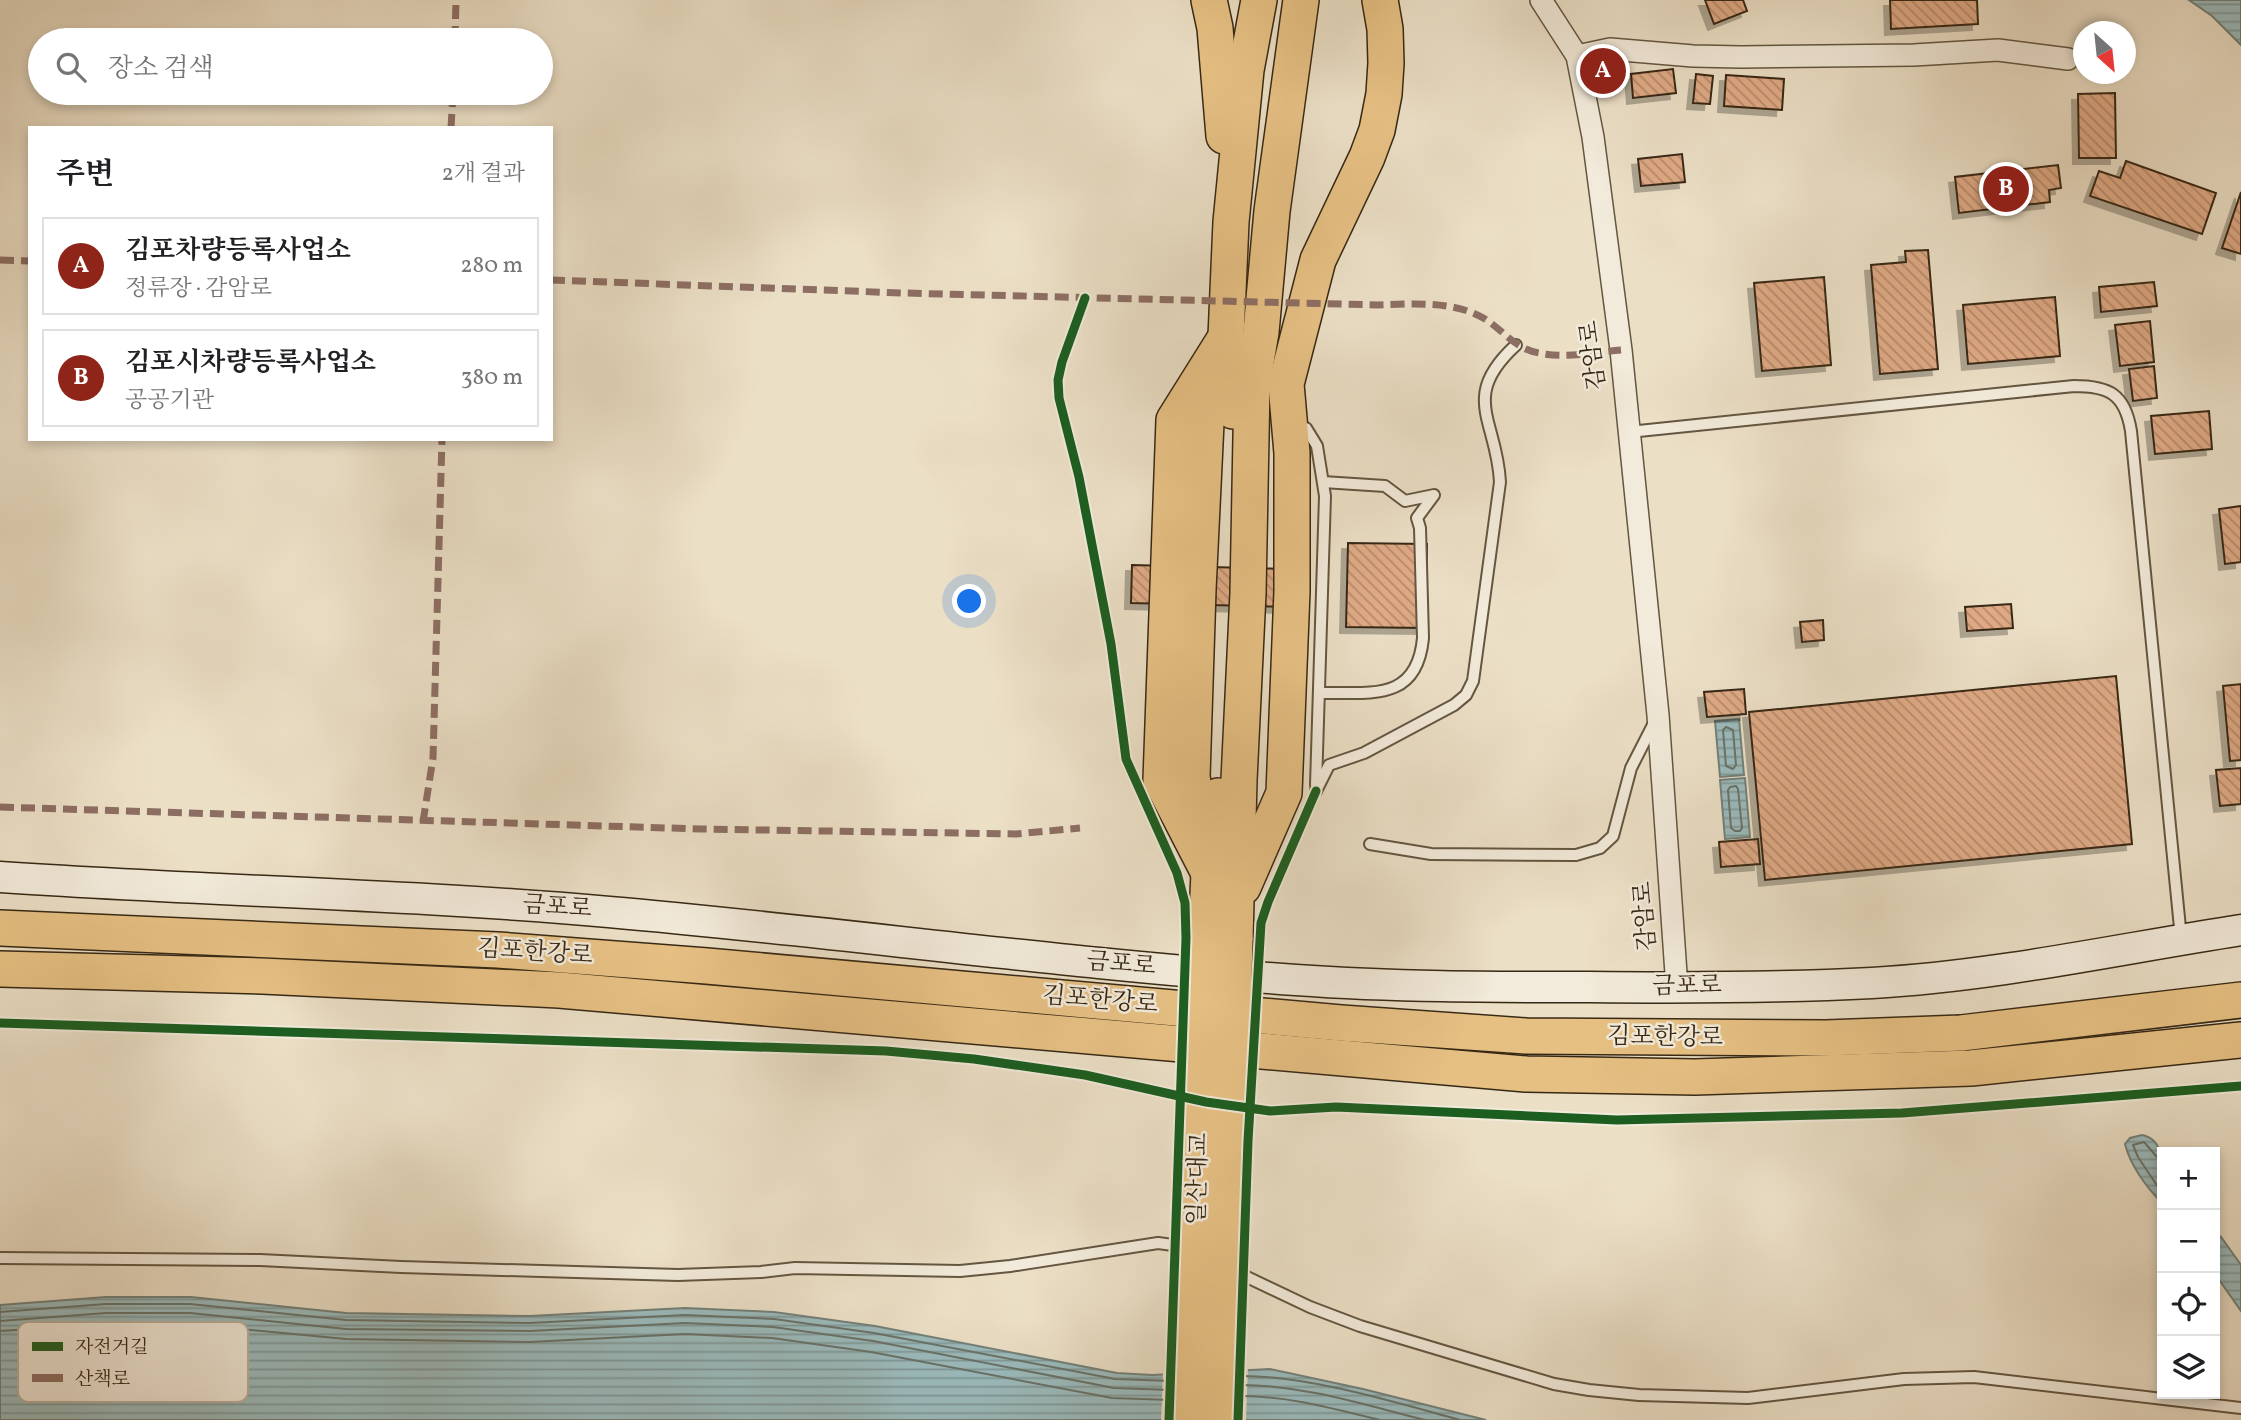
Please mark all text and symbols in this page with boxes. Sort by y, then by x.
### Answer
north arrow [2073,21,2136,84]
search box [28,28,553,105]
pin: A [1580,45,1626,97]
icon: search [52,48,90,86]
text: 장소 검색 [108,51,214,87]
text: 주변 [56,154,114,196]
text: 2개 결과 [441,158,525,190]
pin: B [1983,163,2029,215]
text: 김포차량등록사업소 [125,233,351,269]
text: A [73,250,89,282]
text: 280 m [460,250,523,282]
text: 정류장 · 감암로 [125,273,272,305]
street label: 감암로 [1573,318,1615,392]
text: 김포시차량등록사업소 [125,345,376,381]
text: B [73,362,89,394]
text: 380 m [461,362,523,394]
text: 공공기관 [125,385,214,417]
your location [952,584,986,618]
street label: 감암로 [1627,880,1665,952]
street label: 금포로 [521,889,593,927]
street label: 김포한강로 [476,932,594,974]
street label: 금포로 [1085,945,1157,985]
street label: 금포로 [1652,969,1722,1005]
street label: 김포한강로 [1041,979,1159,1023]
street label: 김포한강로 [1607,1020,1723,1056]
street label: 일산대교 [1180,1132,1218,1226]
map controls [2157,1147,2220,1399]
button: + [2157,1147,2220,1210]
button: − [2157,1210,2220,1273]
button: locate [2157,1273,2220,1336]
legend [18,1322,248,1402]
text: 자전거길 [75,1335,148,1361]
button: layers [2157,1336,2220,1399]
text: 산책로 [75,1367,130,1393]

